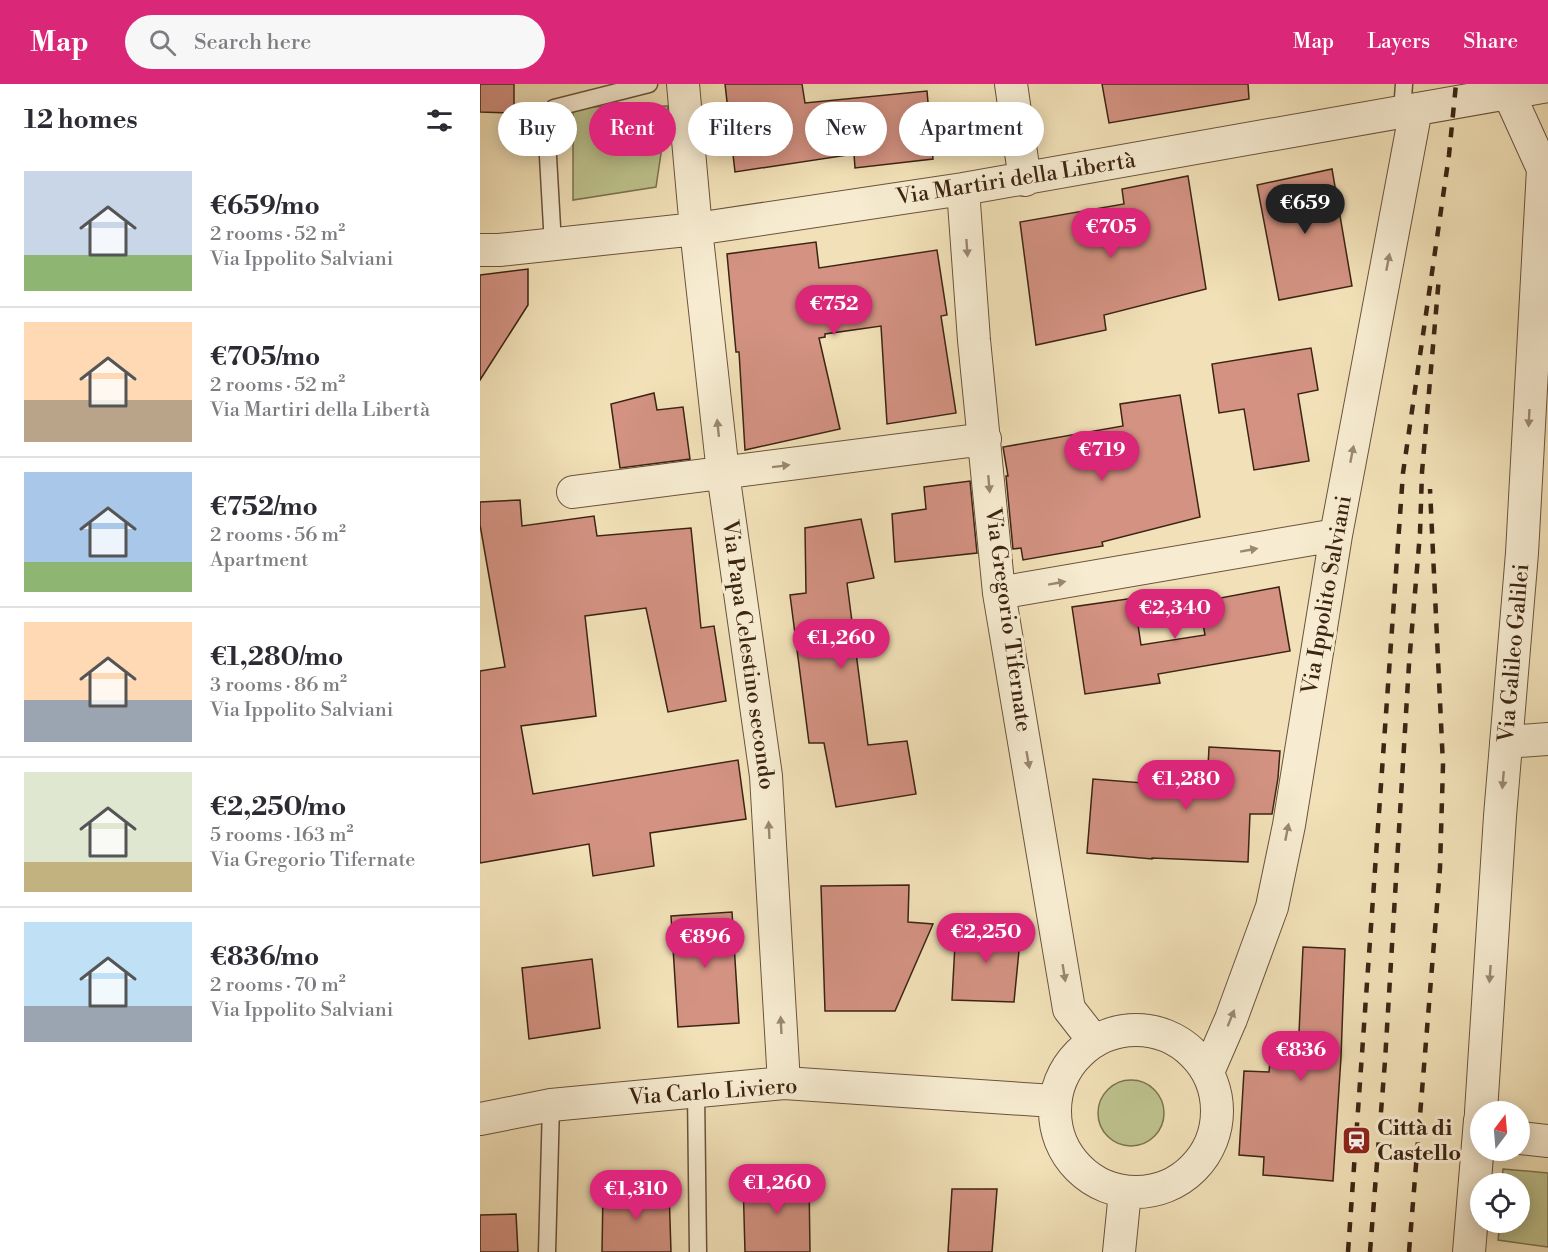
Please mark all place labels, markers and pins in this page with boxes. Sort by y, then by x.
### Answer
pin: €659 [1269,184,1341,235]
pin: €705 [1075,208,1147,259]
pin: €752 [798,285,870,336]
pin: €719 [1066,431,1138,482]
pin: €2,340 [1126,589,1224,640]
pin: €1,260 [792,619,890,670]
pin: €1,280 [1137,760,1235,811]
pin: €2,250 [937,913,1035,964]
pin: €896 [669,918,741,969]
pin: €836 [1265,1031,1337,1082]
place label: Città di Castello [1377,1115,1461,1167]
station icon: Città di Castello [1340,1125,1372,1157]
pin: €1,260 [728,1164,826,1215]
pin: €1,310 [587,1170,685,1221]

